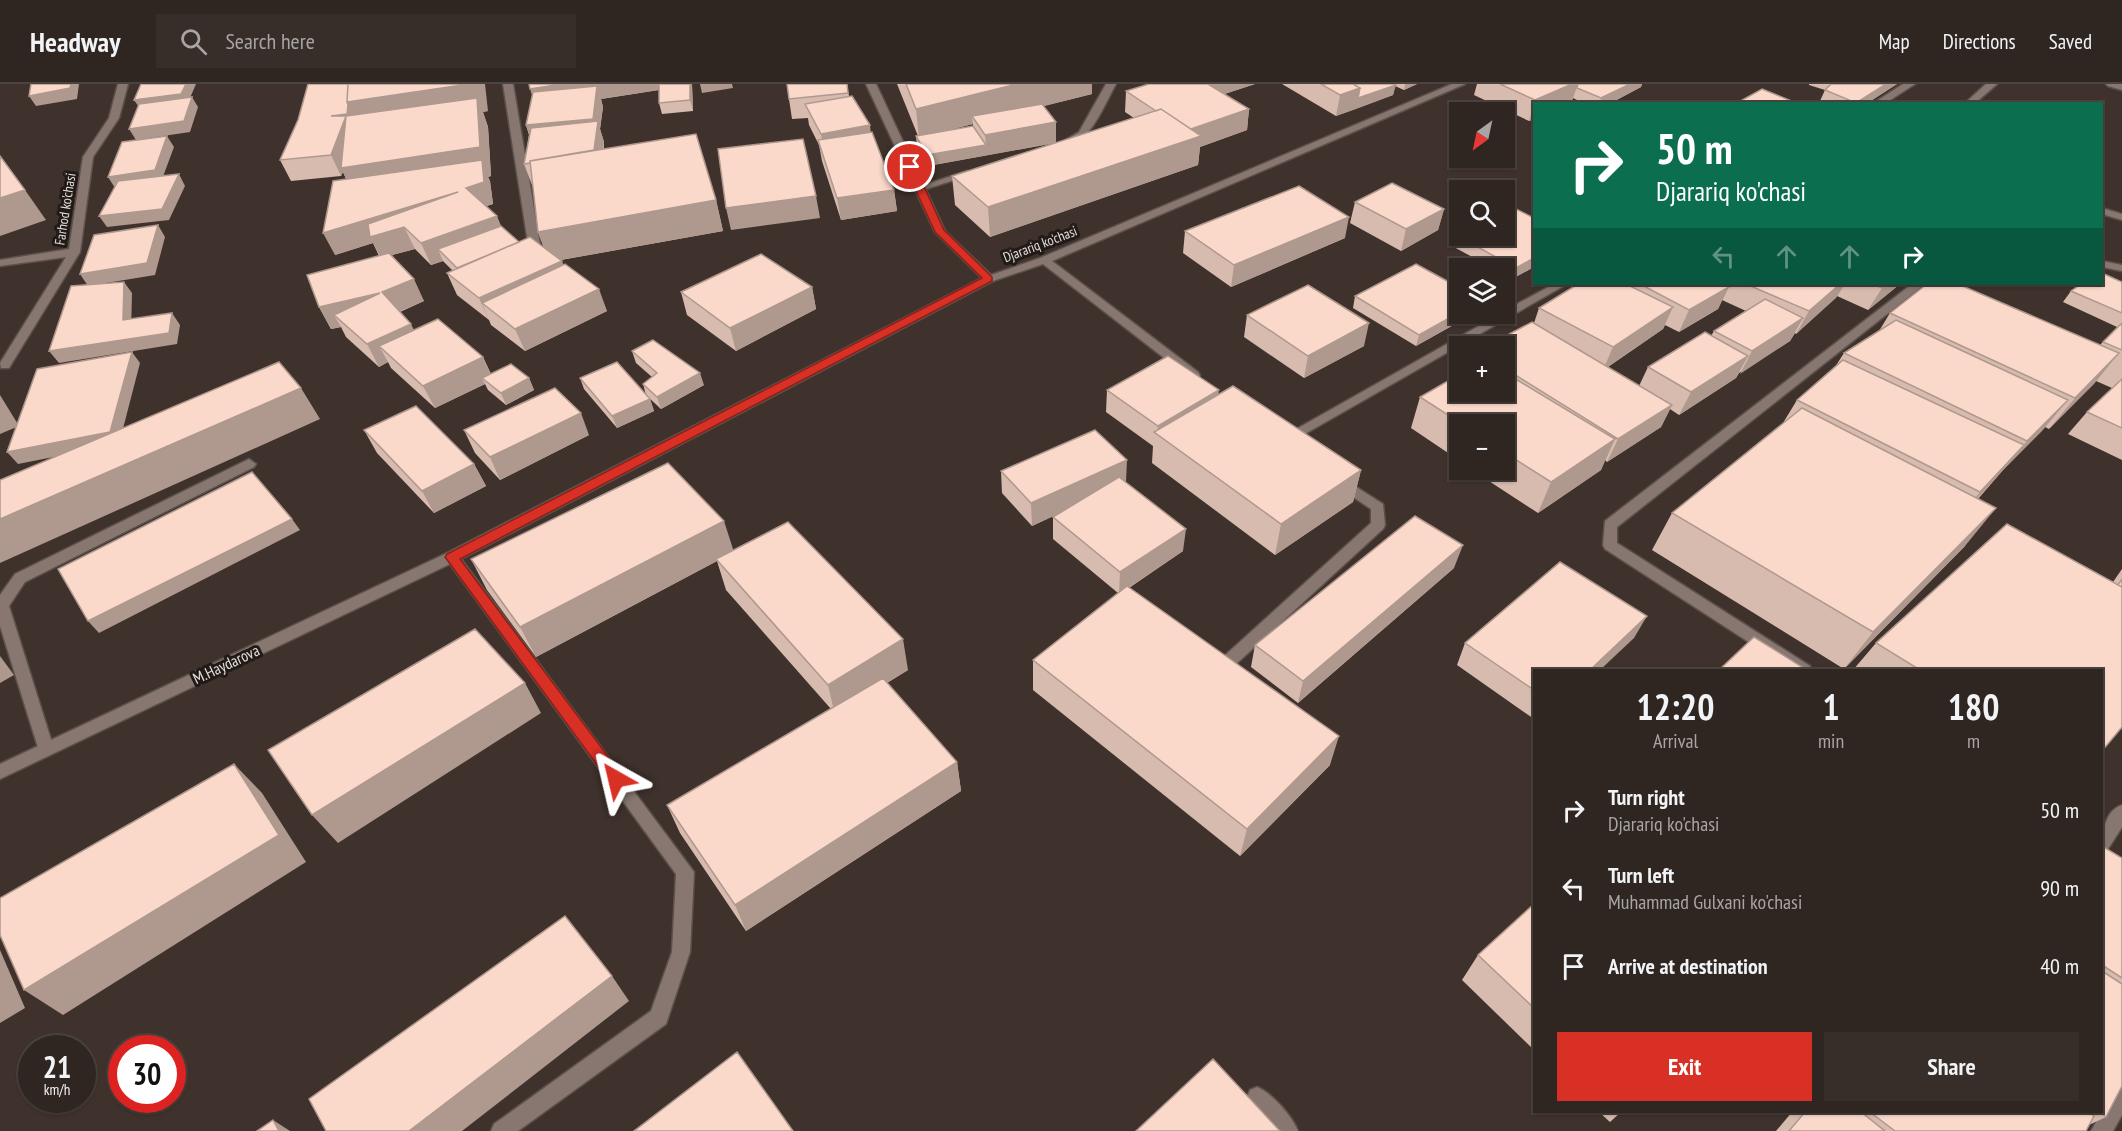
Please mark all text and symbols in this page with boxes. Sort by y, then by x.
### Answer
search box [156,14,576,68]
text: Headway [30,23,120,60]
icon: search [177,25,210,58]
text: Search here [225,27,315,55]
text: Map [1879,28,1910,55]
text: Directions [1943,28,2016,55]
text: Saved [2049,28,2092,55]
north arrow [1449,102,1515,168]
map controls [1449,102,1515,480]
text: 50 m [1656,121,1733,176]
icon: right [1557,126,1635,204]
pin [884,141,935,192]
icon: arrive [893,150,926,183]
street label: Farhod ko'chasi [50,172,80,246]
text: Djarariq ko'chasi [1656,174,1806,208]
button: search [1449,180,1515,246]
street label: Djarariq ko'chasi [1000,222,1080,266]
icon: left [1707,240,1740,273]
icon: ahead [1770,240,1803,273]
icon: ahead [1833,240,1866,273]
icon: right [1896,240,1929,273]
button: layers [1449,258,1515,324]
button: + [1449,336,1515,402]
button: − [1449,414,1515,480]
street label: M.Haydarova [190,640,262,688]
text: 12:20 [1637,683,1714,730]
text: 1 [1822,683,1840,730]
text: 180 [1948,683,1999,730]
text: Arrival [1653,728,1698,754]
text: min [1818,728,1844,754]
text: m [1967,728,1980,754]
position arrow [584,747,648,811]
text: Turn right [1608,783,1685,811]
icon: right [1557,794,1590,827]
text: 50 m [2040,796,2079,824]
text: Djarariq ko'chasi [1608,811,1719,837]
text: Turn left [1608,861,1674,889]
icon: left [1557,872,1590,905]
text: 90 m [2040,874,2079,902]
text: Muhammad Gulxani ko'chasi [1608,889,1802,915]
icon: arrive [1557,950,1590,983]
text: Arrive at destination [1608,952,1768,980]
text: 40 m [2040,952,2079,980]
button: Exit [1557,1032,1812,1101]
button: Share [1824,1032,2079,1101]
speed limit sign: 30 [108,1035,186,1113]
text: 21 [43,1047,71,1086]
text: km/h [44,1080,70,1099]

